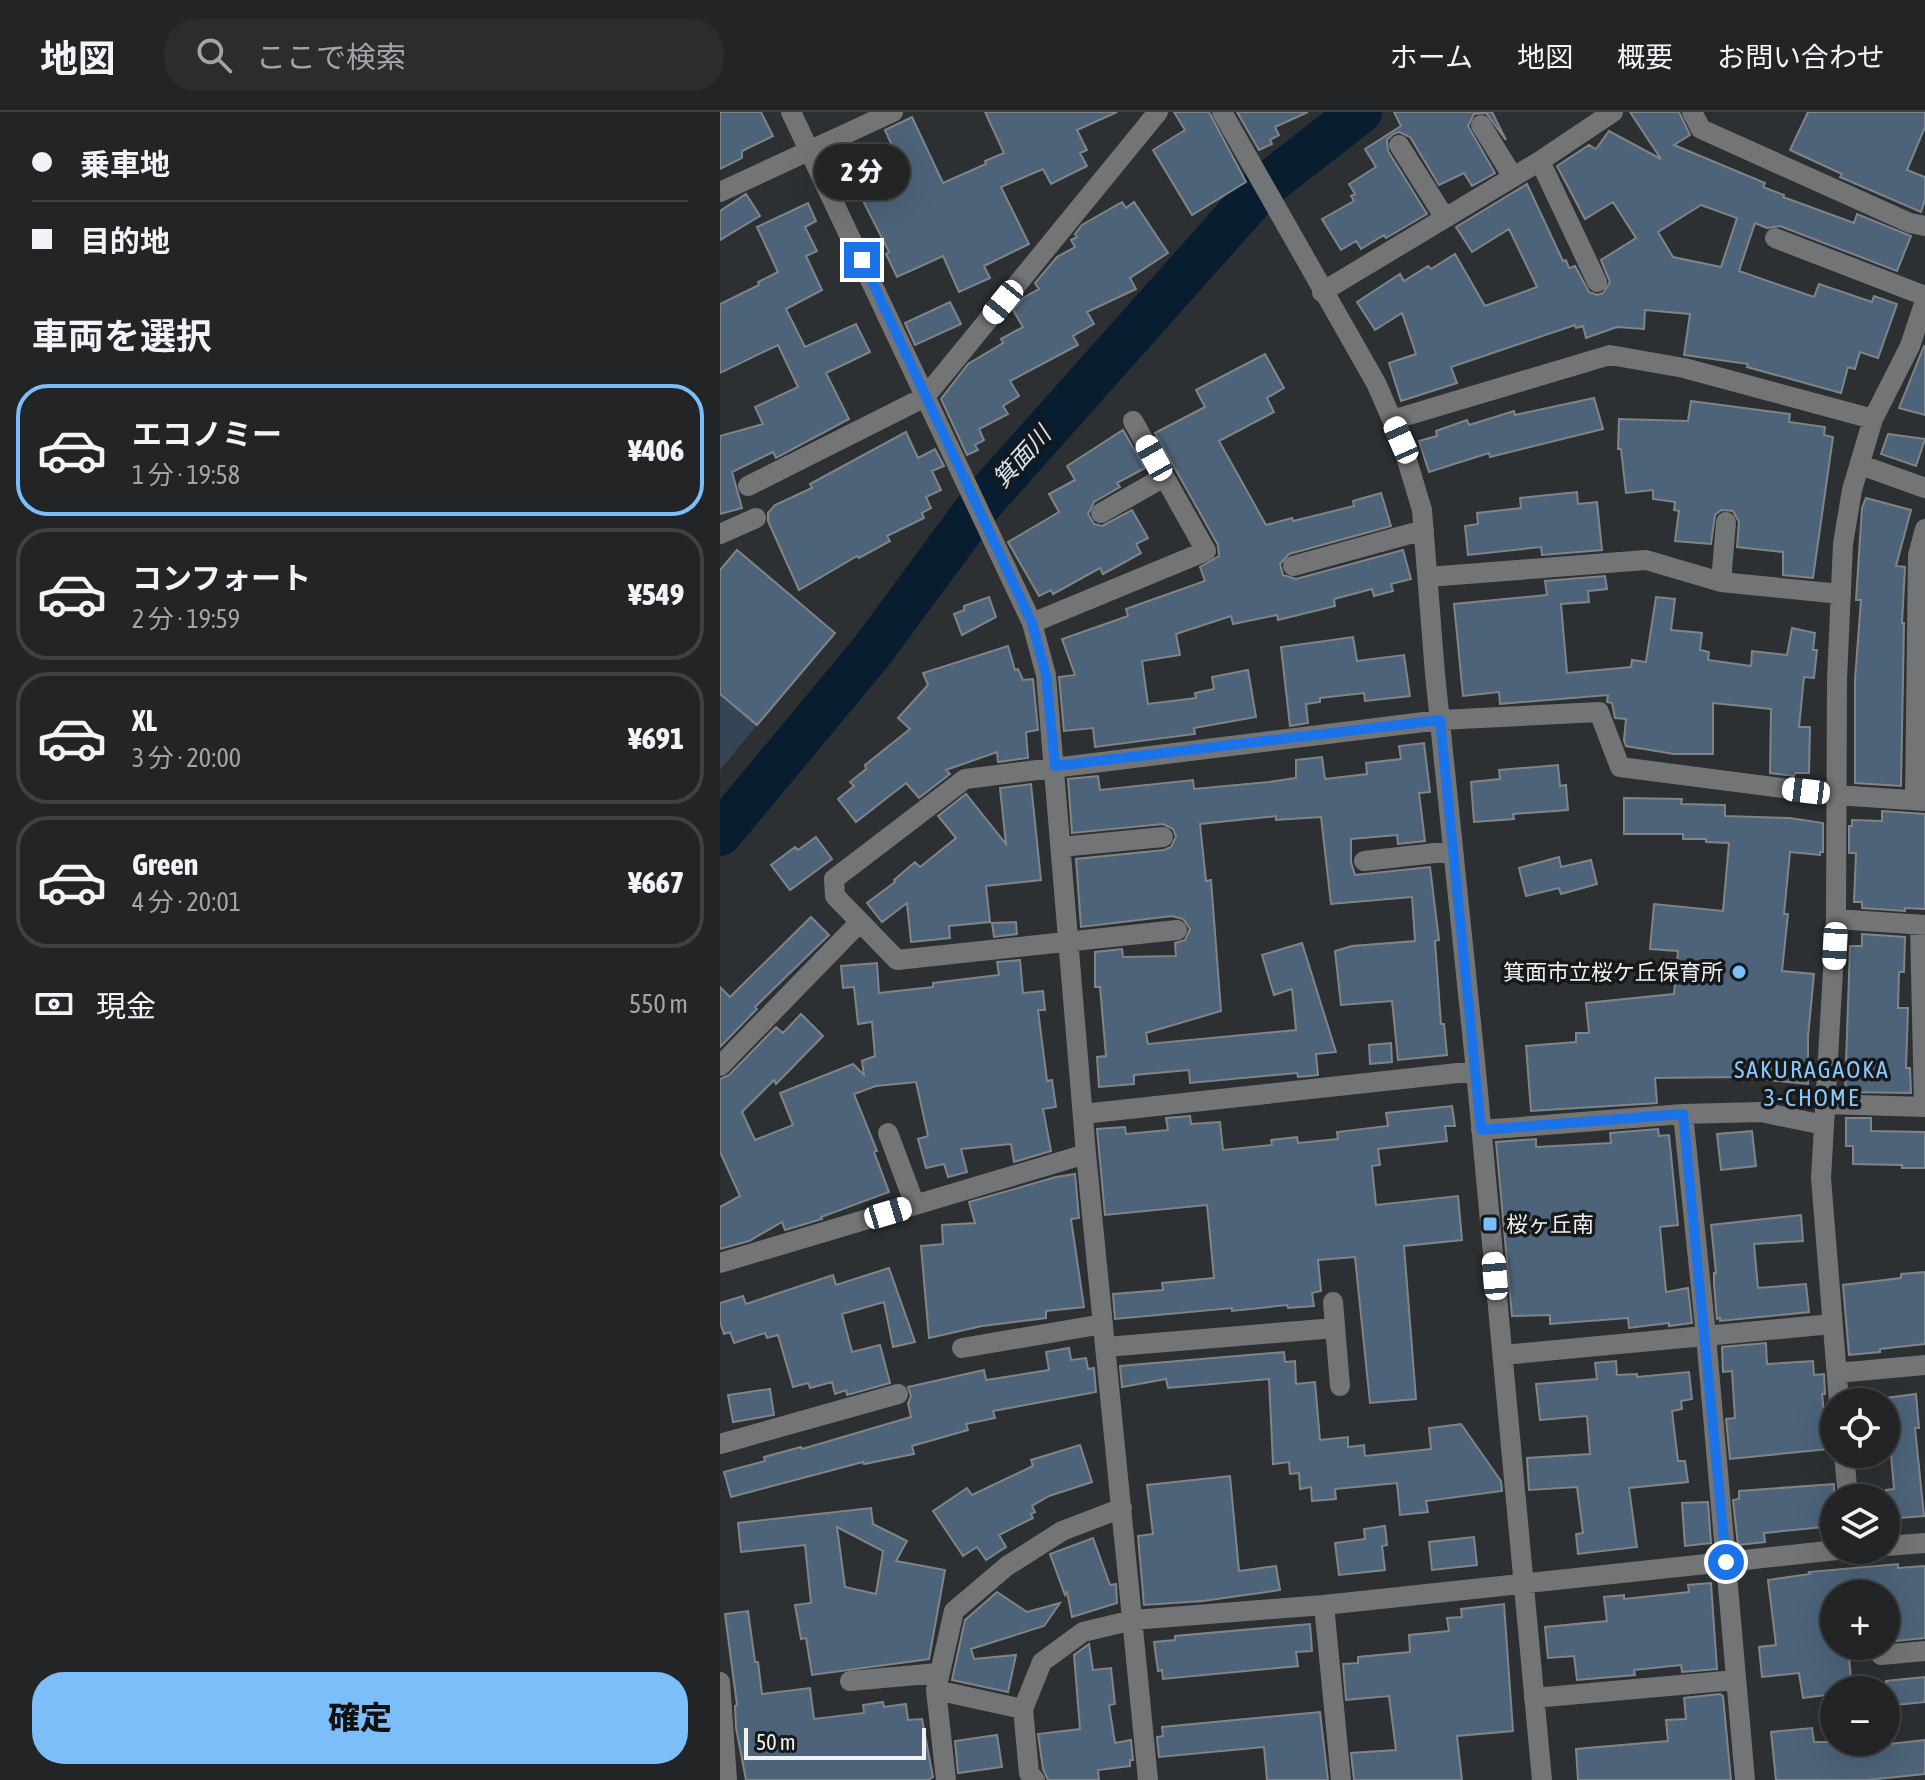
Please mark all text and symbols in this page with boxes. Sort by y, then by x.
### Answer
search box [164,19,724,91]
icon: search [192,33,236,77]
text: 地図 [40,37,116,80]
text: ここで検索 [256,40,406,74]
text: ホーム [1390,41,1473,73]
text: 地図 [1517,41,1573,73]
text: 概要 [1617,41,1673,73]
text: お問い合わせ [1717,41,1885,73]
callout: 2 分 [814,144,910,200]
text: 乗車地 [80,147,170,181]
text: 2 分 [841,157,883,187]
text: 目的地 [80,224,170,258]
route end [844,242,880,278]
car [979,276,1027,328]
text: 車両を選択 [32,315,212,357]
car [1380,413,1422,467]
icon: car [36,414,108,486]
text: エコノミー [132,417,282,451]
water label: 箕面川 [988,419,1058,492]
car [1132,431,1176,485]
text: ¥406 [628,433,684,467]
text: 1 分 · 19:58 [132,460,240,490]
icon: car [36,558,108,630]
text: コンフォート [132,561,311,595]
text: ¥549 [628,577,684,611]
text: 2 分 · 19:59 [132,604,240,634]
icon: car [36,702,108,774]
text: XL [132,703,157,737]
text: ¥691 [628,721,684,755]
text: 3 分 · 20:00 [132,743,241,773]
car [1781,776,1831,806]
icon: car [36,846,108,918]
text: Green [132,847,198,881]
text: ¥667 [628,865,684,899]
text: 4 分 · 20:01 [132,887,241,917]
car [1822,921,1848,971]
place label: 箕面市立桜ケ丘保育所 [1503,959,1723,985]
marker: 箕面市立桜ケ丘保育所 [1730,963,1748,981]
icon: cash [32,982,76,1026]
text: 現金 [96,989,156,1023]
text: 550 m [629,989,688,1019]
district label: SAKURAGAOKA 3-CHOME [1734,1056,1890,1111]
car [862,1195,914,1231]
place label: 桜ヶ丘南 [1506,1211,1594,1237]
marker: 桜ヶ丘南 [1481,1215,1499,1233]
car [1481,1251,1509,1301]
map controls [1820,1388,1900,1756]
button: locate [1820,1388,1900,1468]
button: layers [1820,1484,1900,1564]
route start [1708,1544,1744,1580]
button: + [1820,1580,1900,1660]
button: 確定 [32,1672,688,1764]
button: − [1820,1676,1900,1756]
scale bar [744,1724,926,1760]
text: 50 m [756,1729,796,1755]

